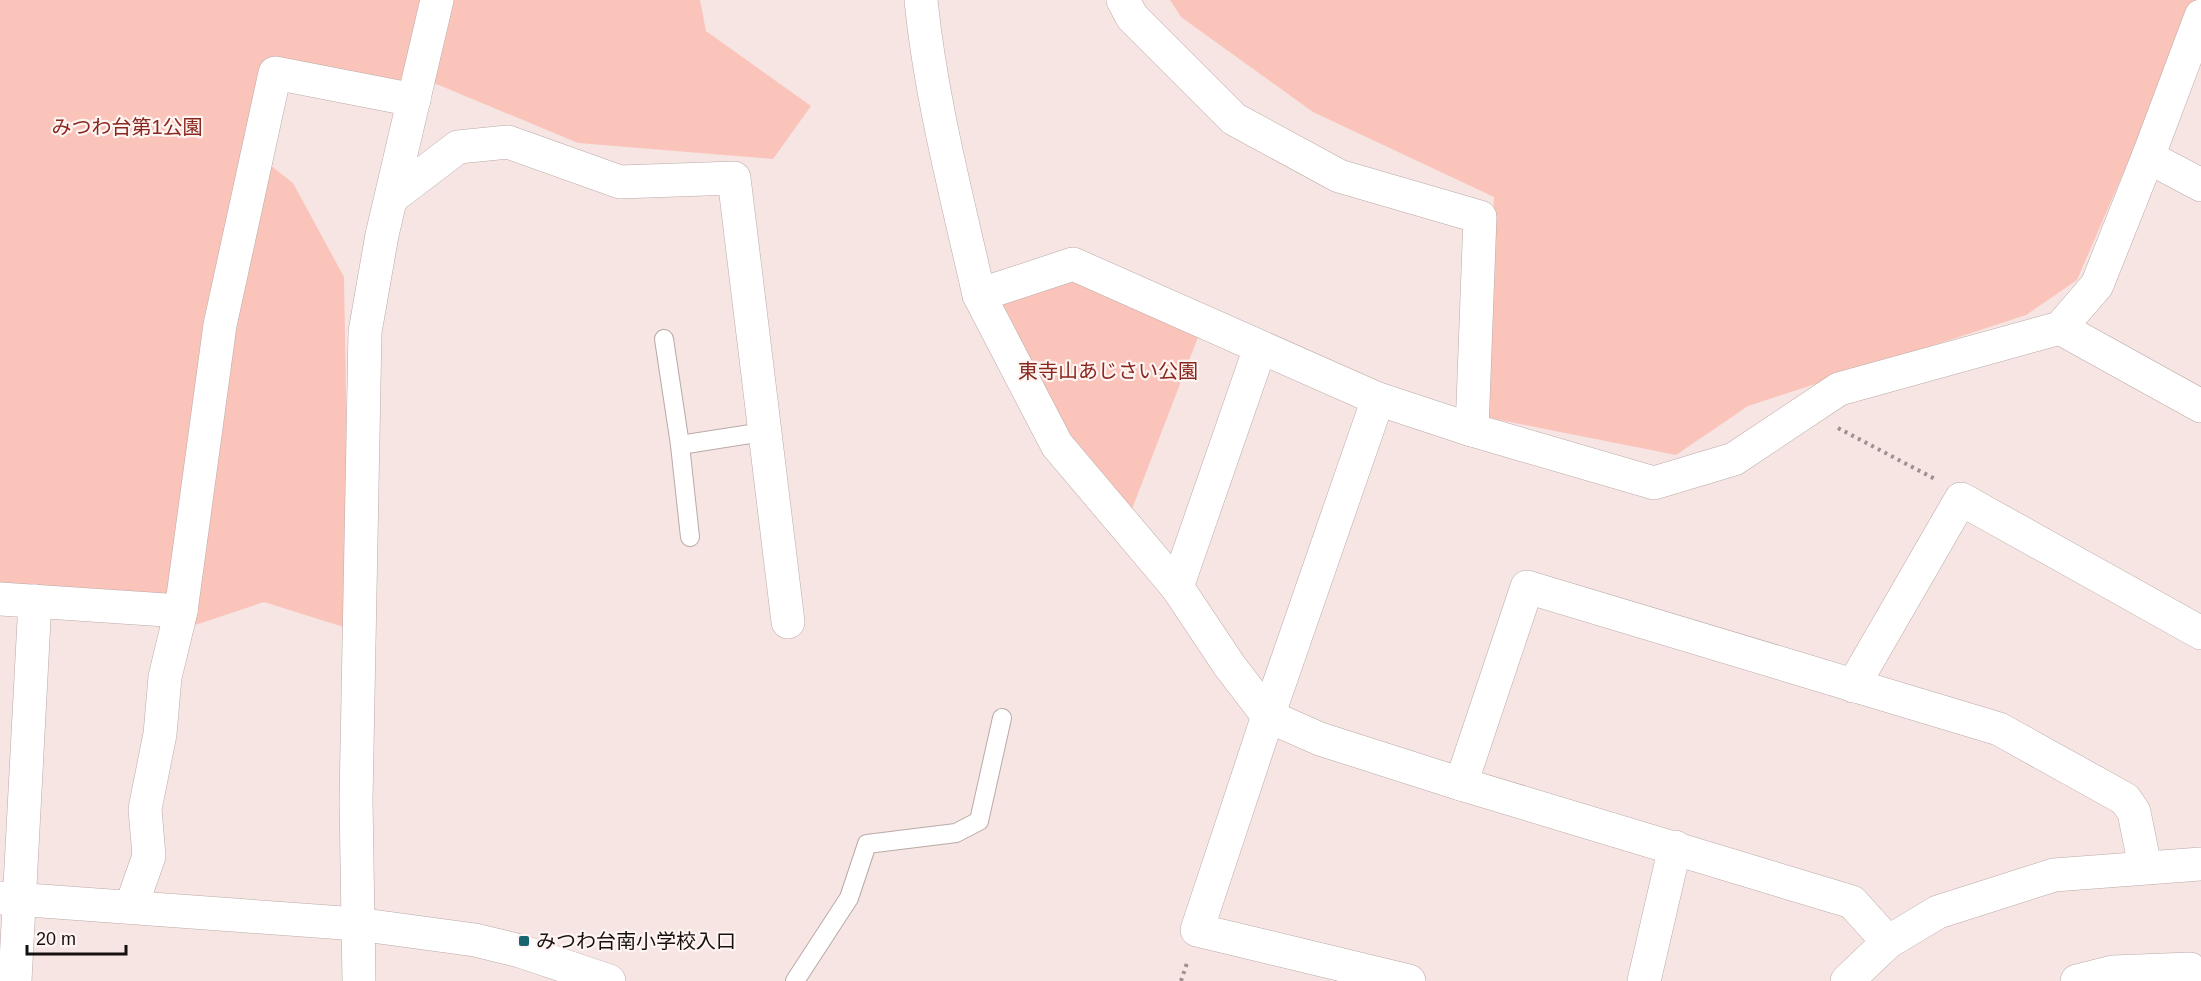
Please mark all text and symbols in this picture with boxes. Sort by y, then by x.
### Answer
park label: みつわ台第1公園 [51,116,203,138]
park label: 東寺山あじさい公園 [1018,360,1198,382]
scale bar [27,918,126,956]
text: 20 m [36,929,76,949]
place label: みつわ台南小学校入口 [536,930,736,952]
marker: みつわ台南小学校入口 [517,934,531,948]

